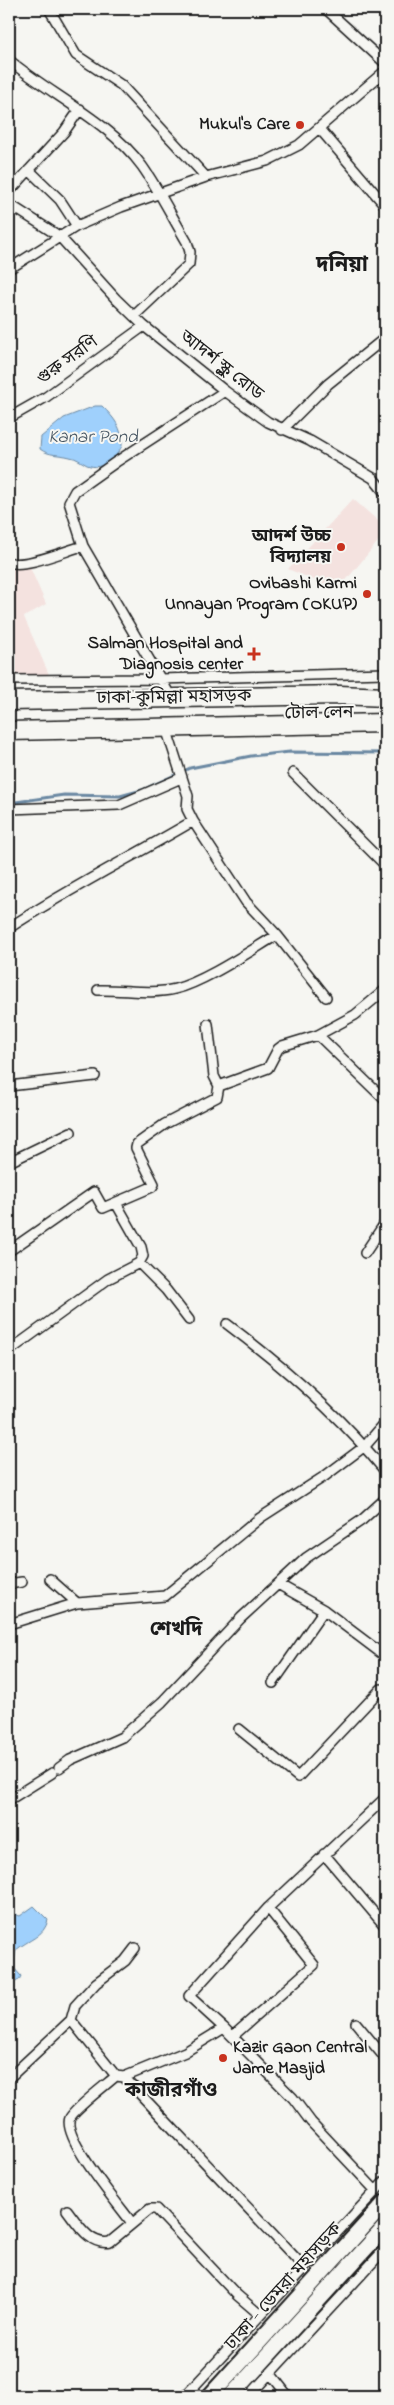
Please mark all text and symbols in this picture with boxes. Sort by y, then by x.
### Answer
place label: Mukul's Care [199,112,291,138]
marker: Mukul's Care [294,119,306,131]
district label: দনিয়া [315,250,369,282]
street label: আদর্শ স্কুল রোড [173,324,269,407]
street label: গুরু সরণি [32,329,105,392]
water label: Kanar Pond [48,424,139,451]
place label: আদর্শ উচ্চ বিদ্যালয় [251,524,332,571]
marker: আদর্শ উচ্চ বিদ্যালয় [335,541,347,553]
place label: Ovibashi Karmi Unnayan Program (OKUP) [165,571,358,619]
marker: Ovibashi Karmi Unnayan Program (OKUP) [361,588,373,600]
place label: Salman Hospital and Diagnosis center [88,631,244,679]
marker: Salman Hospital and Diagnosis center [247,647,261,661]
street label: ঢাকা–কুমিল্লা মহাসড়ক [95,684,252,712]
street label: টোল লেন [284,700,355,728]
district label: শেখদি [150,1616,203,1645]
place label: Kazir Gaon Central Jame Masjid [233,2035,367,2082]
marker: Kazir Gaon Central Jame Masjid [217,2052,229,2064]
district label: কাজীরগাঁও [124,2077,217,2106]
street label: ঢাকা - ডেমরা মহাসড়ক [219,2217,349,2357]

